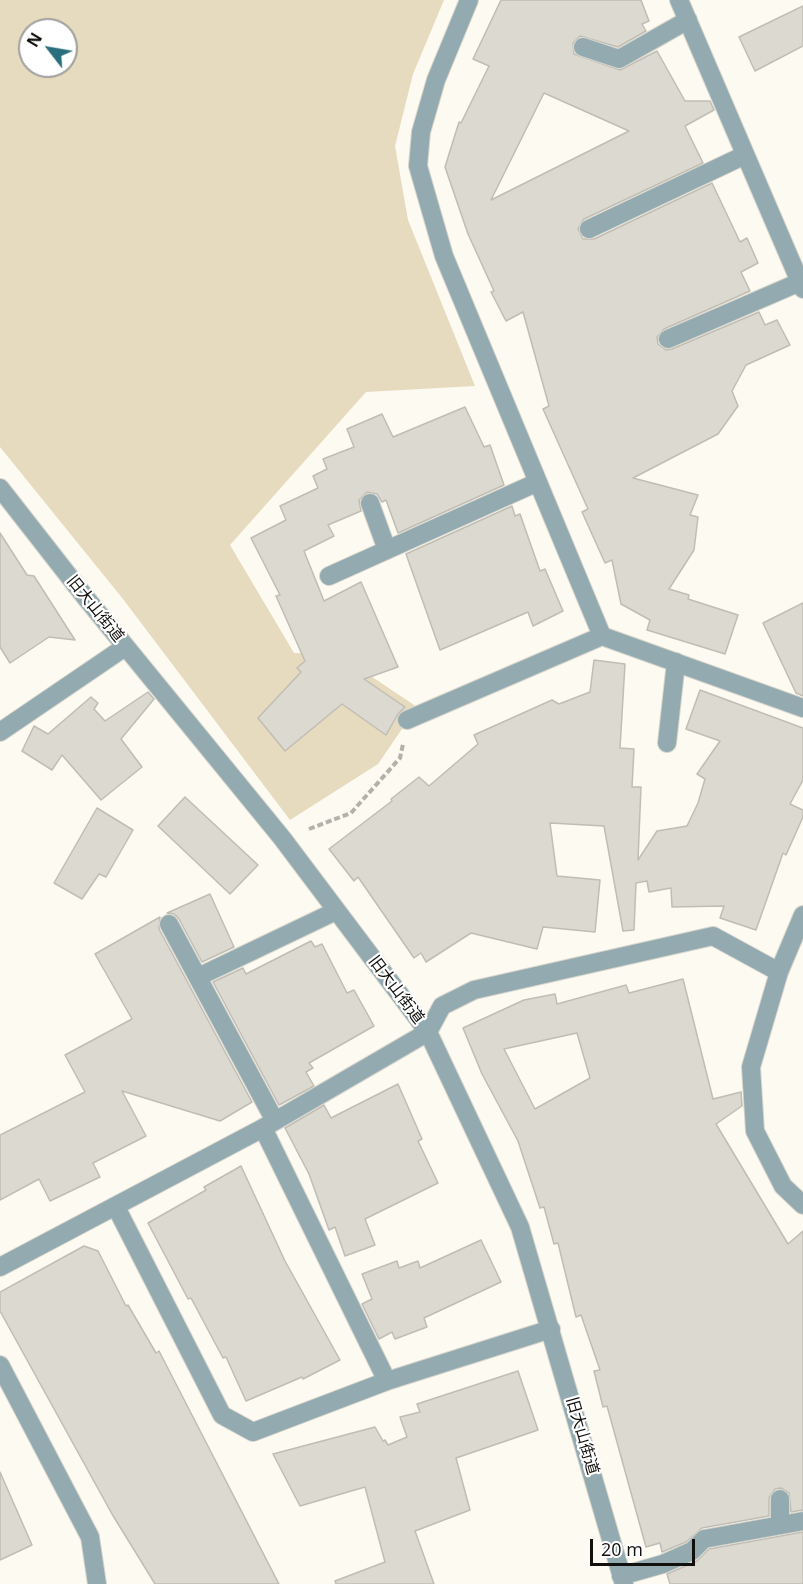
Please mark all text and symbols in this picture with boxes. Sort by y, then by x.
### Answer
north arrow [18,18,78,78]
text: N [22,29,47,51]
street label: 旧大山街道 [62,572,128,646]
street label: 旧大山街道 [364,952,428,1028]
street label: 旧大山街道 [562,1395,602,1477]
scale bar [593,1527,698,1565]
text: 20 m [601,1537,643,1561]

